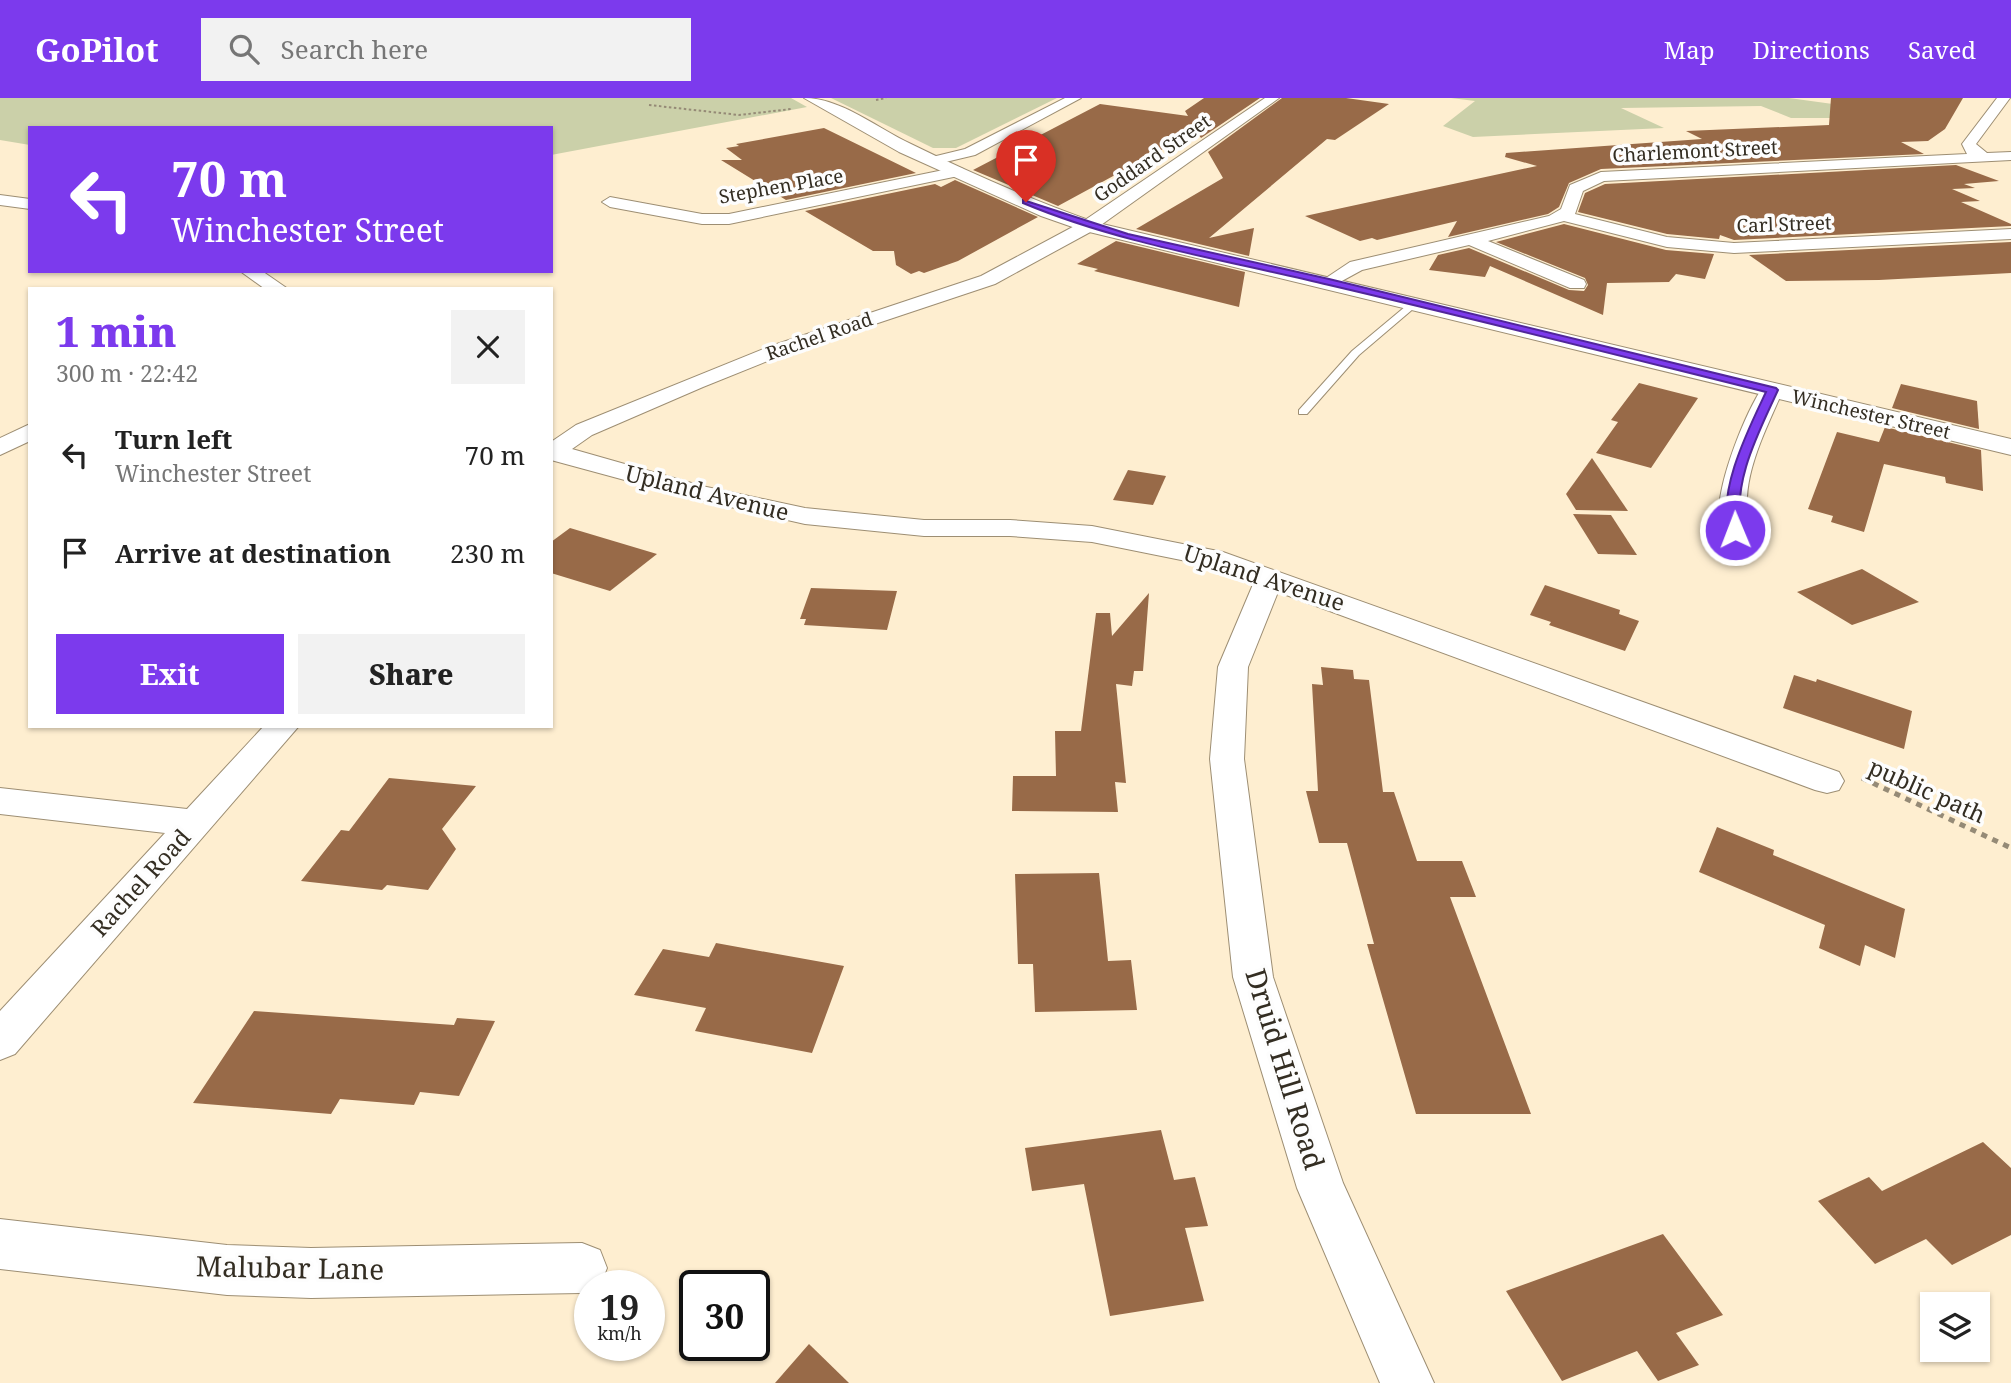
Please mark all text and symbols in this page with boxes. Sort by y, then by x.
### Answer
search box [201,18,691,81]
text: GoPilot [35,27,159,72]
icon: search [225,30,263,68]
text: Search here [281,31,428,67]
text: Map [1664,33,1715,66]
text: Directions [1753,33,1870,66]
text: Saved [1908,33,1976,66]
street label: Goddard Street [1088,108,1216,208]
pin [996,130,1056,202]
street label: Charlemont Street [1612,134,1778,168]
icon: arrive [1007,141,1045,179]
text: 70 m [171,145,287,211]
icon: left [56,154,147,245]
street label: Stephen Place [717,162,845,210]
text: Winchester Street [171,208,444,251]
street label: Carl Street [1736,209,1832,239]
text: 1 min [56,302,177,359]
street label: Rachel Road [762,305,876,366]
button: close [451,310,525,384]
text: 300 m · 22:42 [56,357,198,389]
street label: Winchester Street [1789,383,1953,445]
text: Turn left [115,421,232,457]
icon: left [56,436,94,474]
text: 70 m [465,437,525,473]
street label: Upland Avenue [622,456,793,528]
text: Winchester Street [115,457,311,489]
position arrow [1698,493,1772,567]
icon: arrive [56,534,94,572]
text: Arrive at destination [115,535,391,571]
text: 230 m [450,535,525,571]
street label: Upland Avenue [1180,536,1349,618]
button: Exit [56,634,284,714]
button: Share [298,634,525,714]
street label: public path [1864,750,1991,830]
street label: Rachel Road [83,822,197,943]
street label: Druid Hill Road [1237,964,1335,1174]
street label: Malubar Lane [196,1246,384,1288]
speed limit sign: 30 [679,1270,770,1361]
text: 19 [600,1283,639,1330]
map controls [1920,1292,1990,1362]
button: layers [1920,1292,1990,1362]
text: km/h [597,1321,642,1345]

